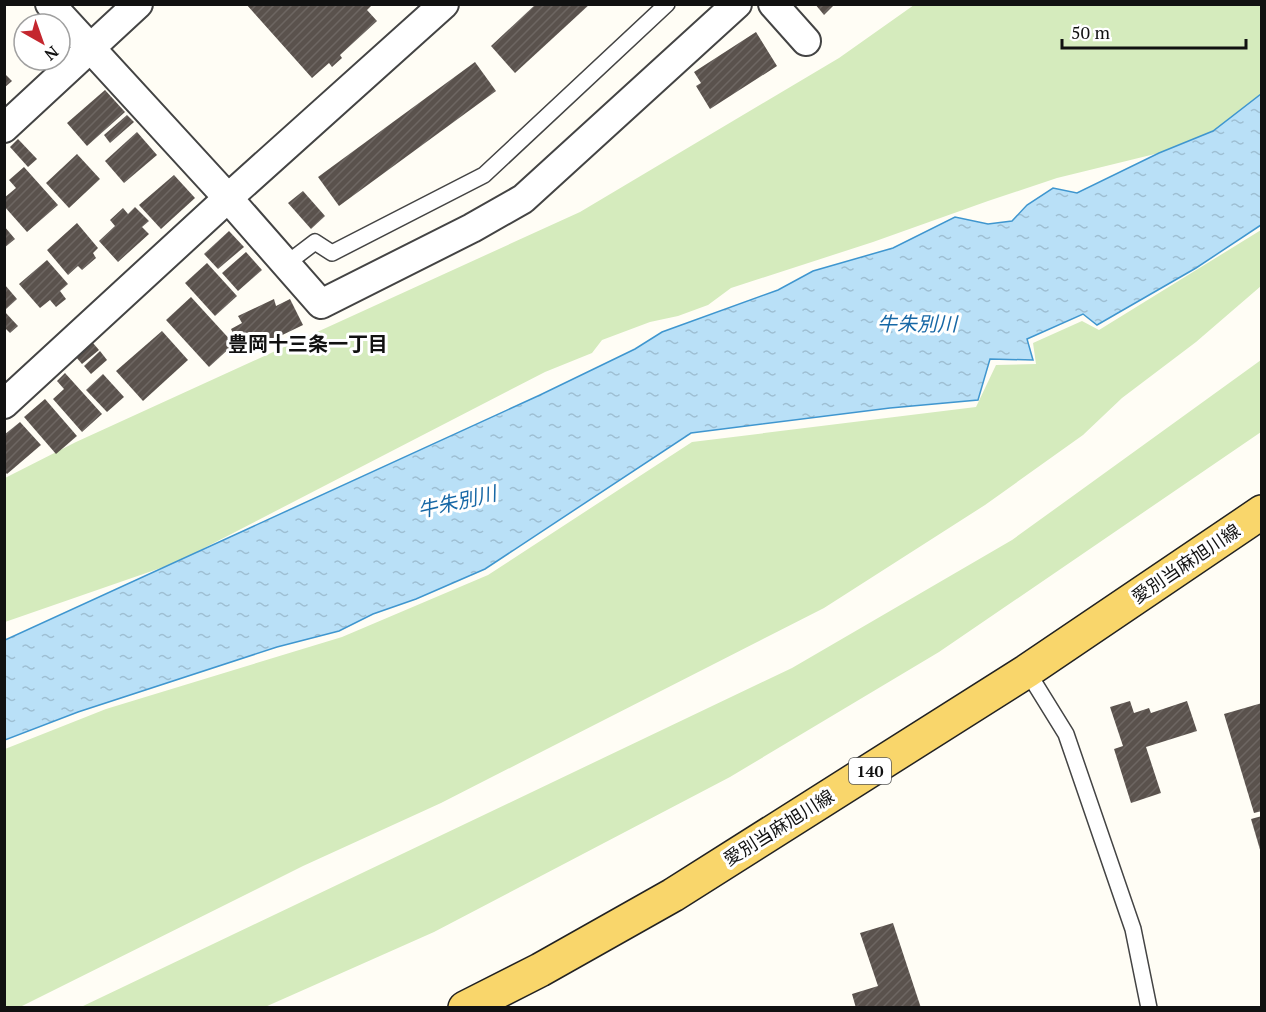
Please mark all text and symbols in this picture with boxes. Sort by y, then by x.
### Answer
north arrow [12,12,72,72]
scale bar [1062,12,1246,50]
text: 50 m [1071,20,1111,44]
text: N [40,41,63,66]
water label: 牛朱別川 [877,310,959,337]
district label: 豊岡十三条一丁目 [228,330,388,357]
water label: 牛朱別川 [415,479,501,524]
street label: 愛別当麻旭川線 [1127,518,1244,608]
road number: 140 [849,758,891,784]
street label: 愛別当麻旭川線 [719,784,838,871]

